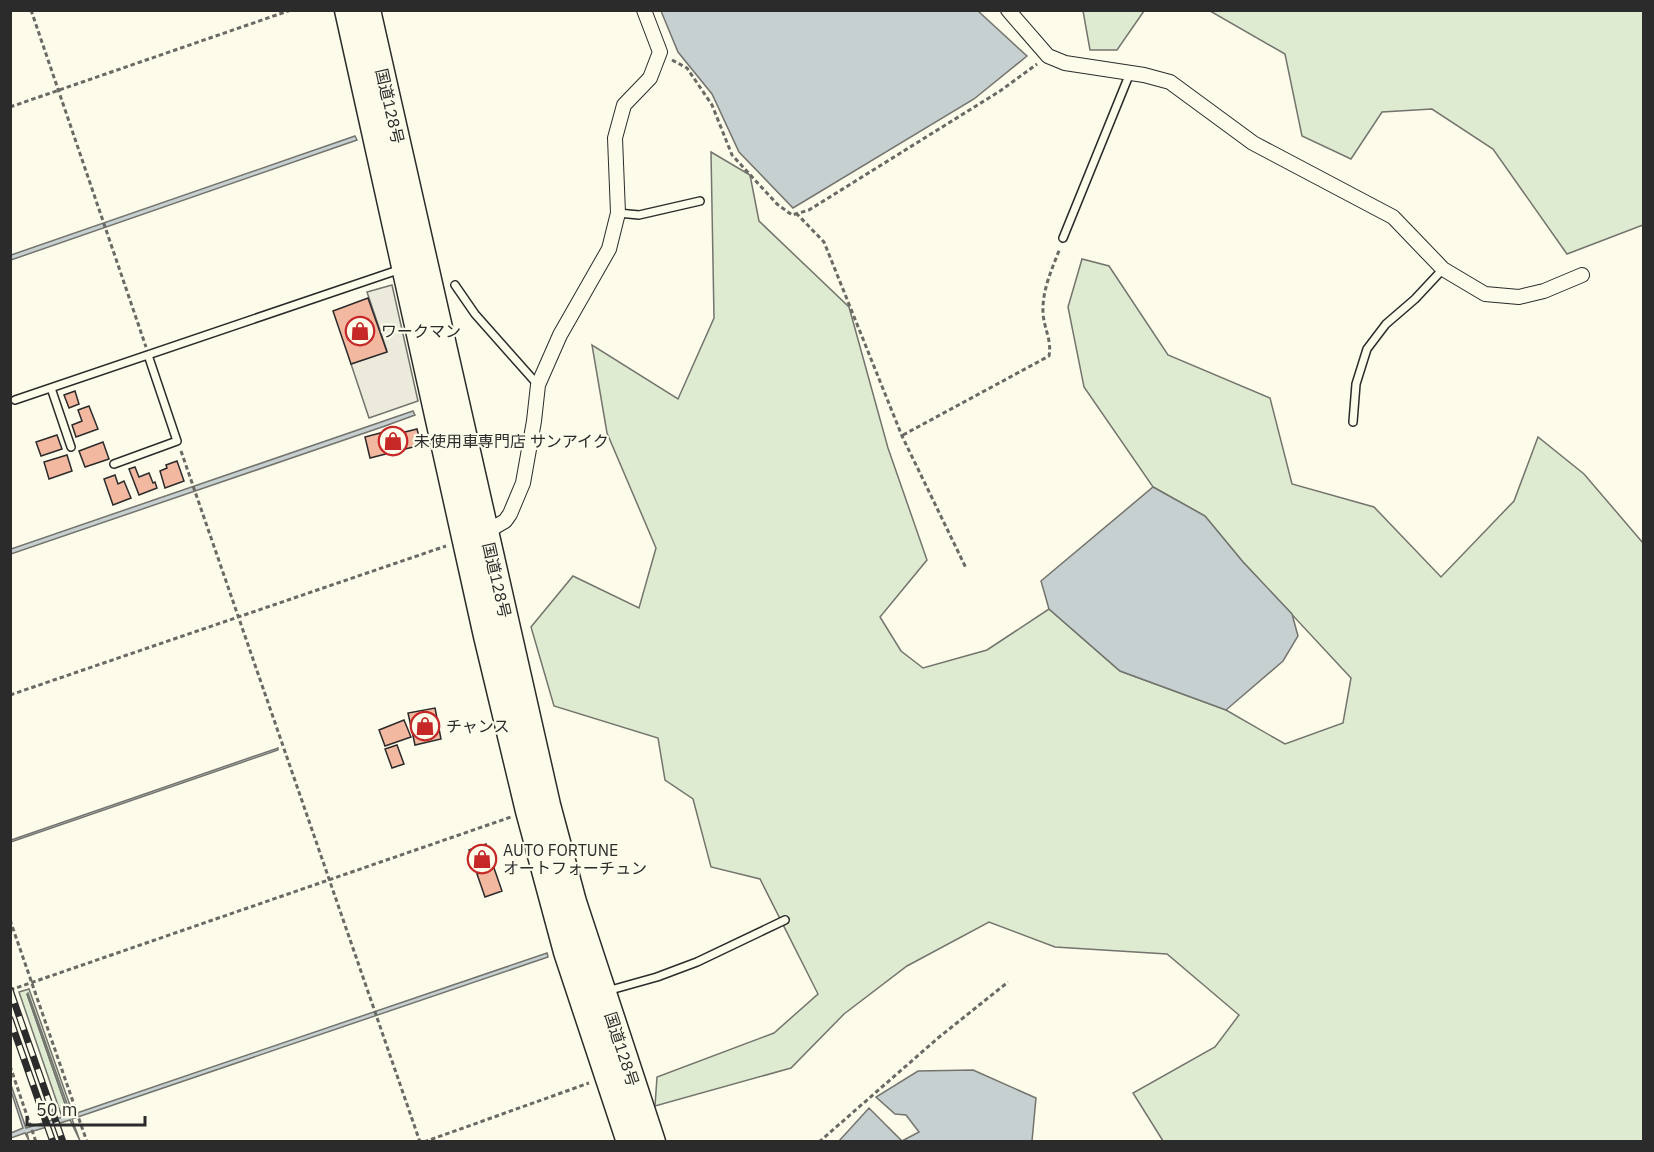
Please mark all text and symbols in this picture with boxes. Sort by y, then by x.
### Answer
street label: 国道128号 [372,66,408,146]
shop icon: ワークマン [344,315,376,347]
place label: ワークマン [381,321,461,341]
shop icon: 未使用車専門店 サンアイク [377,425,409,457]
place label: 未使用車専門店 サンアイク [414,431,609,451]
street label: 国道128号 [479,540,515,620]
shop icon: チャンス [409,710,441,742]
place label: チャンス [446,716,510,736]
place label: AUTO FORTUNE オートフォーチュン [503,840,647,878]
shop icon: AUTO FORTUNE オートフォーチュン [466,843,498,875]
street label: 国道128号 [601,1009,643,1089]
scale bar [27,1089,146,1127]
text: 50 m [36,1098,78,1121]

